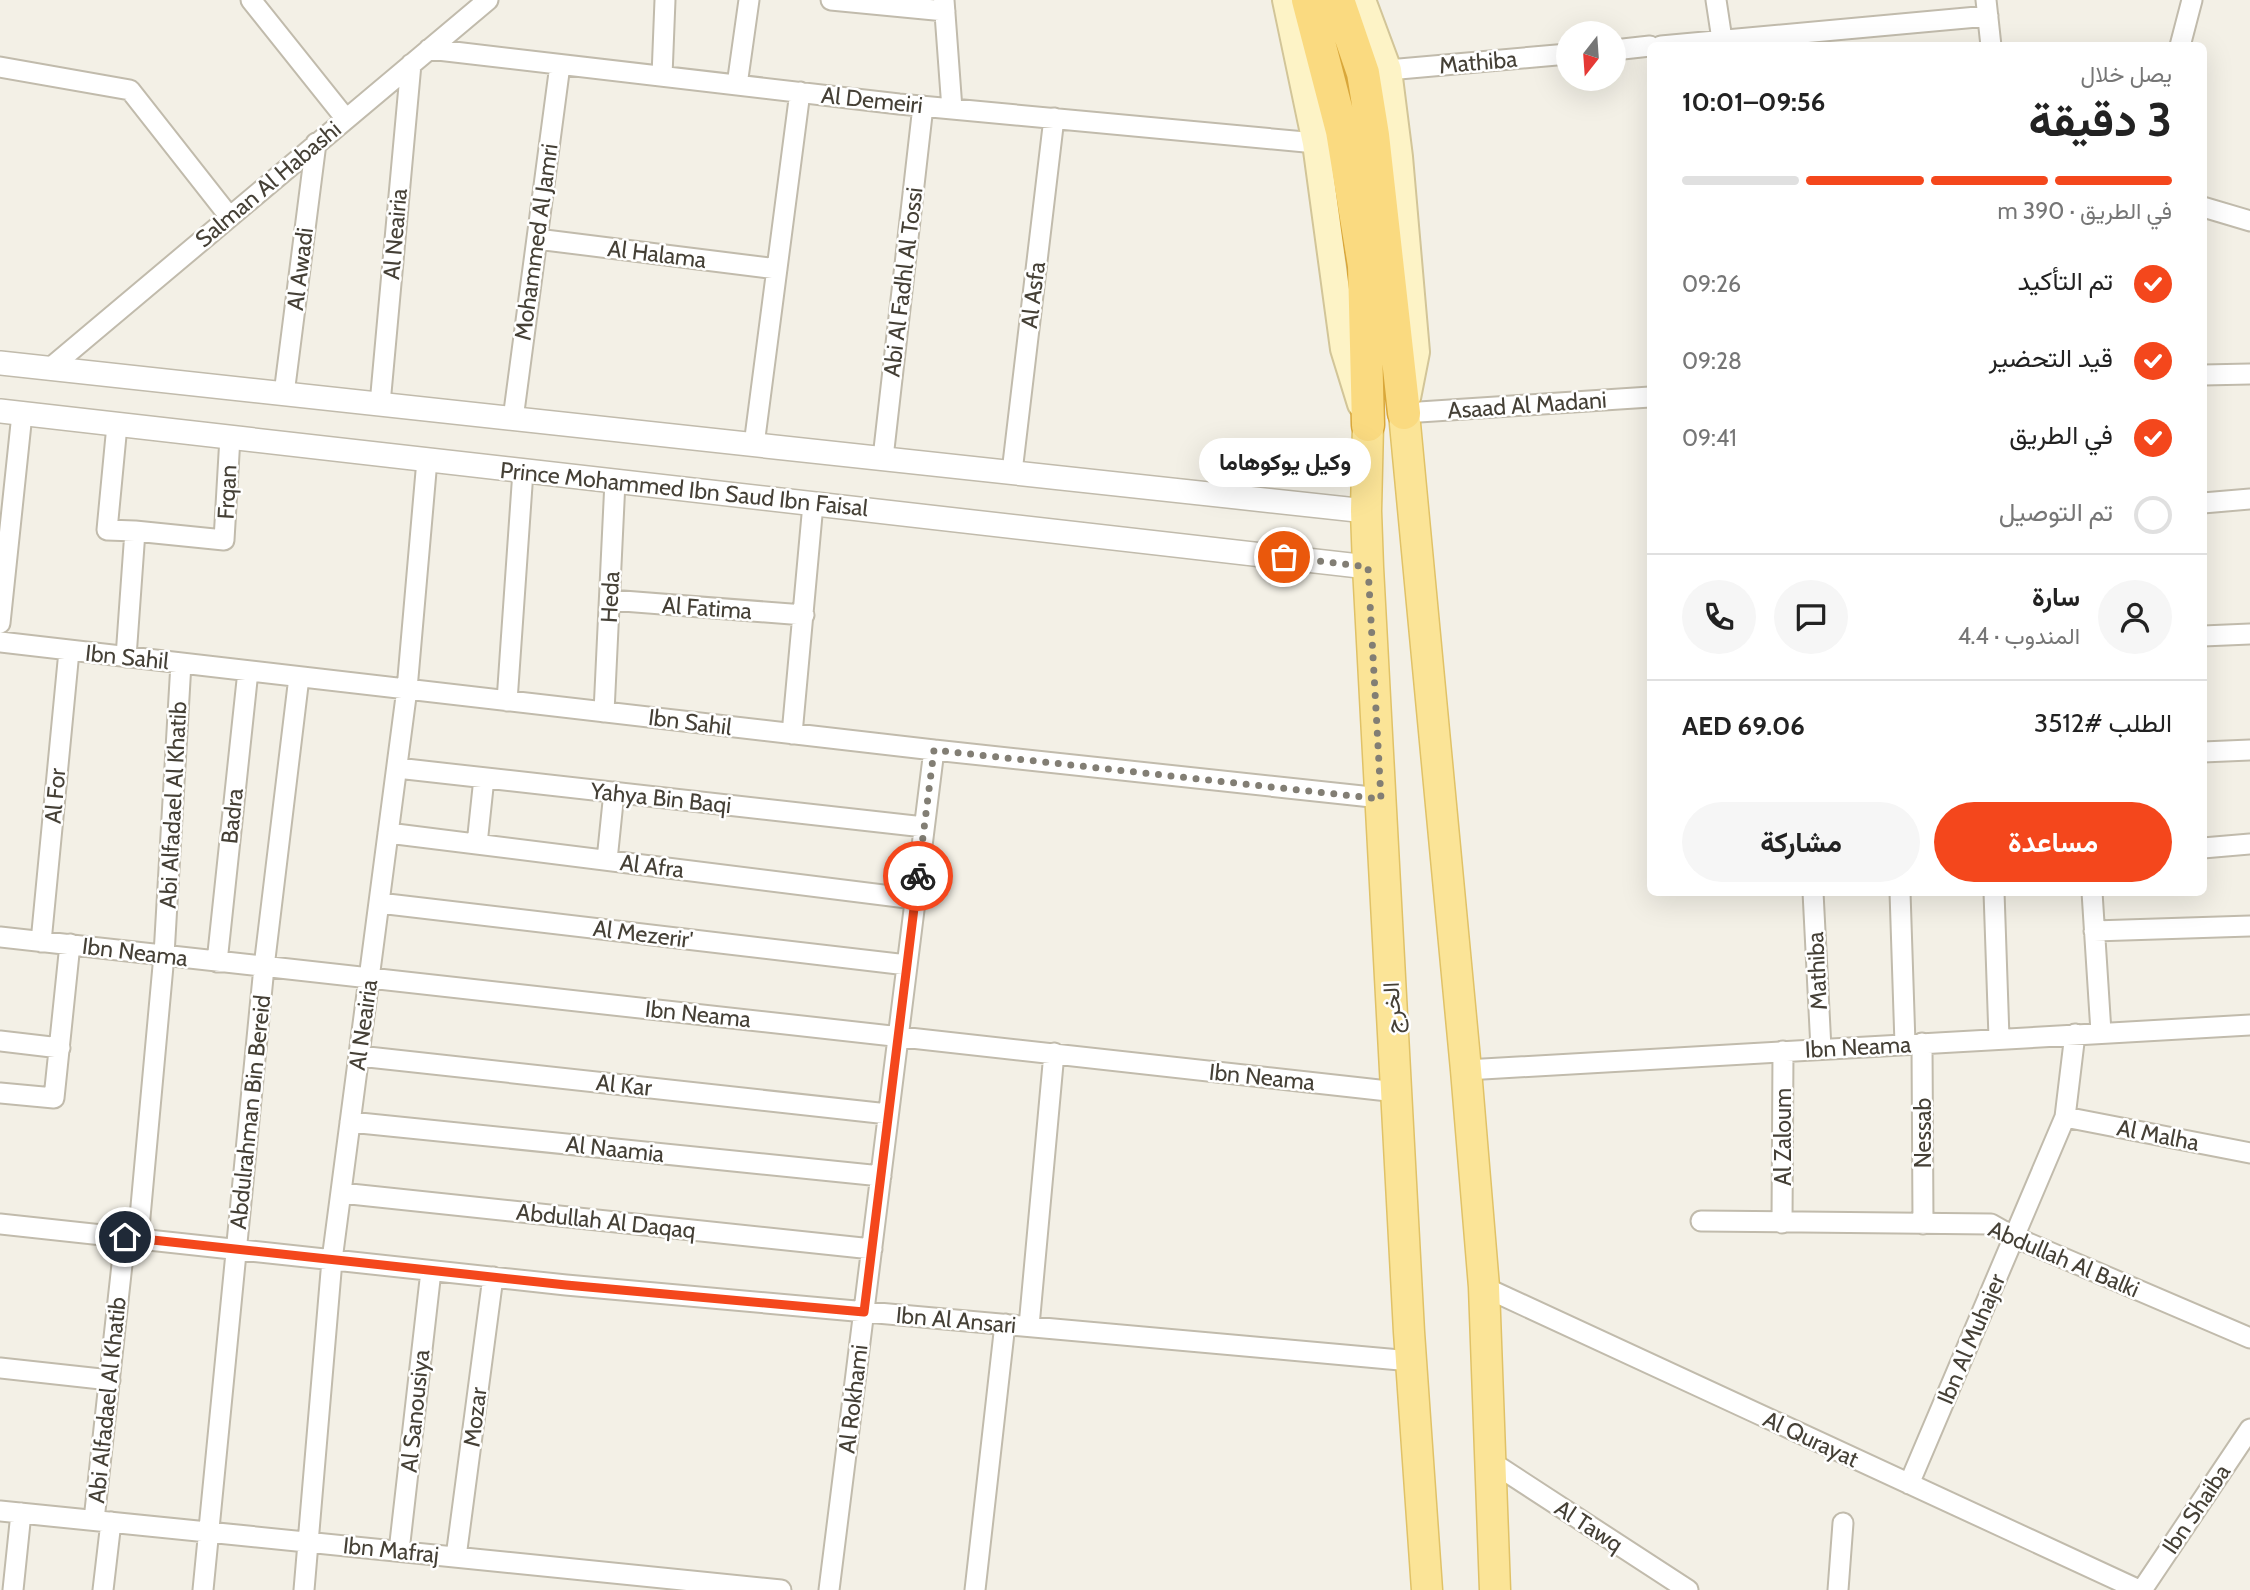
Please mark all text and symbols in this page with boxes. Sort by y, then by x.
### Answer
north arrow [1556,21,1626,91]
map controls [1556,21,1626,91]
street label: Mathiba [1438,45,1518,79]
text: يصل خلال [2080,60,2172,88]
street label: Al Demeiri [820,81,924,119]
text: 09:56–10:01 [1682,86,1825,118]
text: 3 دقيقة [2028,92,2172,148]
street label: Salman Al Habashi [189,115,347,253]
street label: Mohammed Al Jamri [508,142,564,342]
street label: Abi Al Fadhl Al Tossi [877,186,929,378]
street label: Al Neairia [377,187,413,281]
text: في الطريق · 390 m [1997,197,2172,225]
street label: Al Awadi [281,226,319,312]
street label: Al Halama [606,234,708,274]
street label: Al Asfa [1015,260,1051,330]
text: تم التأكيد [2018,265,2113,297]
icon: check [2134,265,2172,303]
text: 09:26 [1682,270,1741,298]
text: قيد التحضير [1989,342,2113,374]
icon: check [2134,342,2172,380]
text: 09:28 [1682,347,1742,375]
street label: Asaad Al Madani [1446,385,1608,425]
text: في الطريق [2009,419,2113,451]
icon: check [2134,419,2172,457]
text: 09:41 [1682,424,1737,452]
callout: وكيل يوكوهاما [1198,438,1370,487]
text: وكيل يوكوهاما [1219,448,1351,476]
street label: Prince Mohammed Ibn Saud Ibn Faisal [499,456,870,522]
street label: Frqan [212,464,242,520]
text: تم التوصيل [1999,496,2113,528]
pin [1254,527,1314,587]
icon: bag [1265,538,1303,576]
street label: Heda [595,571,625,623]
button: phone [1682,580,1756,654]
button: chat [1774,580,1848,654]
button: person [2098,580,2172,654]
text: سارة [2032,581,2080,613]
street label: Al Fatima [661,591,753,625]
text: المندوب · 4.4 [1958,622,2080,650]
street label: Ibn Sahil [84,639,171,675]
street label: Abi Alfadael Al Khatib [154,700,192,909]
street label: Ibn Sahil [647,703,734,741]
text: الطلب #3512 [2034,707,2172,739]
text: AED 69.06 [1682,710,1805,742]
street label: Al For [39,766,71,825]
street label: Yahya Bin Baqi [588,777,733,819]
street label: Badra [215,787,249,845]
button: مشاركة [1682,802,1920,882]
button: مساعدة [1934,802,2172,882]
courier [883,841,953,911]
street label: Al Afra [618,848,686,884]
icon: bike [899,857,937,895]
street label: Al Mezerir' [591,914,695,954]
street label: Mathiba [1801,931,1833,1011]
street label: Ibn Neama [81,932,189,972]
street label: Al Neairia [343,978,383,1072]
street label: الخرج [1377,981,1409,1035]
street label: Abdulrahman Bin Bereid [224,993,276,1231]
street label: Ibn Neama [644,995,752,1033]
street label: Ibn Neama [1804,1030,1912,1064]
street label: Ibn Neama [1208,1058,1316,1096]
street label: Al Kar [595,1068,654,1102]
street label: Al Zaloum [1769,1088,1797,1186]
street label: Nessab [1909,1098,1937,1168]
street label: Al Malha [2115,1113,2201,1157]
street label: Al Naamia [564,1130,666,1168]
street label: Abdullah Al Daqaq [515,1198,697,1244]
pin [95,1207,155,1267]
street label: Abdullah Al Balki [1984,1215,2144,1303]
icon: home [106,1218,144,1256]
street label: Ibn Al Muhajer [1931,1269,2011,1408]
street label: Abi Alfadael Al Khatib [82,1295,132,1505]
street label: Ibn Al Ansari [895,1301,1017,1339]
street label: Al Rokhami [832,1343,874,1455]
street label: Al Sanousiya [395,1348,435,1474]
street label: Mozar [457,1385,493,1448]
street label: Al Qurayat [1759,1405,1863,1473]
street label: Ibn Shaiba [2156,1459,2236,1559]
street label: Al Tawq [1550,1494,1628,1558]
street label: Ibn Mafraj [342,1531,440,1569]

